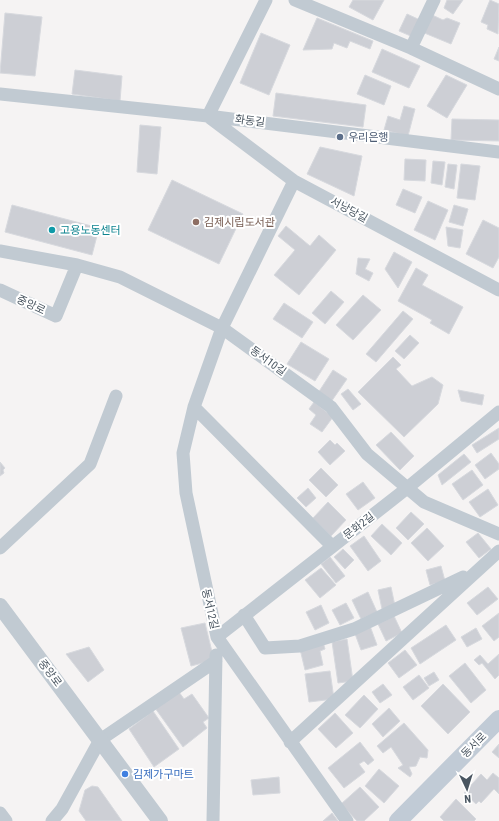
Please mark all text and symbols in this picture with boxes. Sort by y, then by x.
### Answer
street label: 화동길 [234,113,266,129]
place label: 우리은행 [348,131,388,144]
marker: 우리은행 [335,132,345,142]
street label: 서낭당길 [328,195,370,225]
place label: 김제시립도서관 [204,216,275,229]
marker: 김제시립도서관 [191,217,201,227]
place label: 고용노동센터 [60,224,121,237]
marker: 고용노동센터 [47,225,57,235]
street label: 중앙로 [14,293,48,317]
street label: 동서10길 [247,344,289,378]
street label: 문화2길 [341,510,377,542]
street label: 동서12길 [199,587,221,631]
street label: 중앙로 [36,657,64,689]
street label: 동서로 [459,730,489,760]
place label: 김제가구마트 [133,768,194,781]
marker: 김제가구마트 [120,769,130,779]
north arrow [447,769,487,809]
text: N [464,792,471,805]

